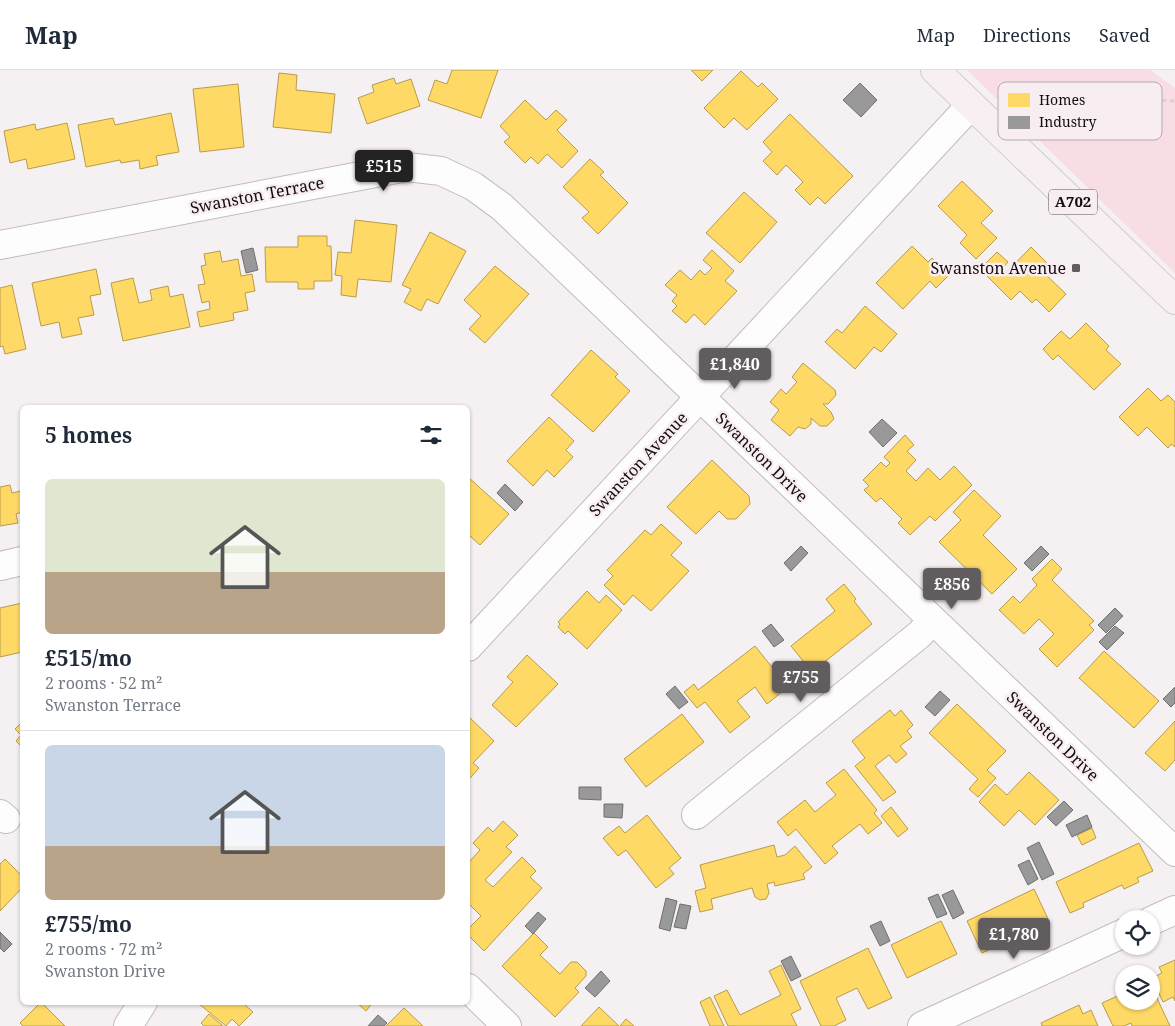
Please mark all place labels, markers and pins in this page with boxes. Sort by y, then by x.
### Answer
pin: £515 [354,150,414,192]
place label: Swanston Avenue [931,257,1066,279]
marker: Swanston Avenue [1070,262,1082,274]
pin: £1,840 [694,348,776,390]
pin: £856 [922,568,982,610]
pin: £755 [771,660,831,703]
pin: £1,780 [973,918,1055,960]

